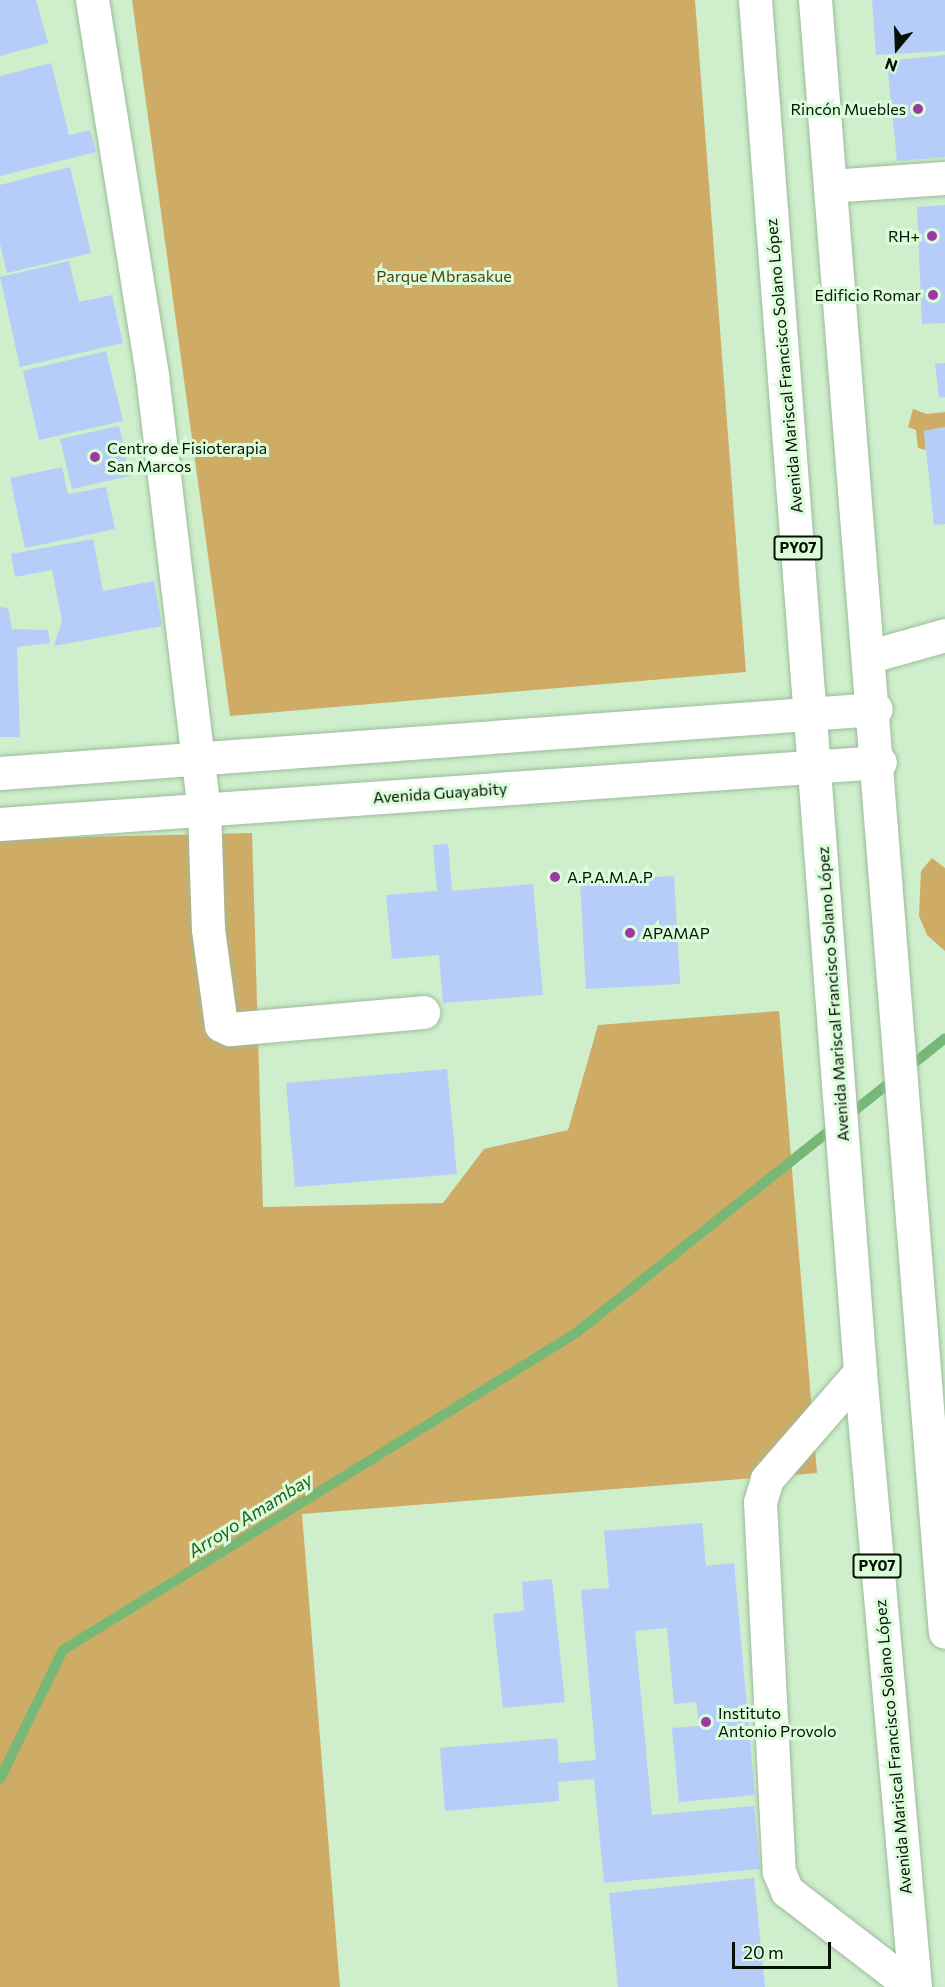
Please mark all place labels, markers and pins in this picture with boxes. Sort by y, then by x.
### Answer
place label: Rincón Muebles [790,99,906,119]
marker: Rincón Muebles [911,102,925,116]
place label: RH+ [888,226,920,246]
marker: RH+ [925,229,939,243]
place label: Edificio Romar [815,285,921,305]
marker: Edificio Romar [926,288,940,302]
place label: Centro de Fisioterapia San Marcos [107,438,267,476]
marker: Centro de Fisioterapia San Marcos [88,450,102,464]
place label: A.P.A.M.A.P [567,867,653,887]
marker: A.P.A.M.A.P [548,870,562,884]
place label: APAMAP [642,923,710,943]
marker: APAMAP [623,926,637,940]
place label: Instituto Antonio Provolo [718,1703,837,1741]
marker: Instituto Antonio Provolo [699,1715,713,1729]

